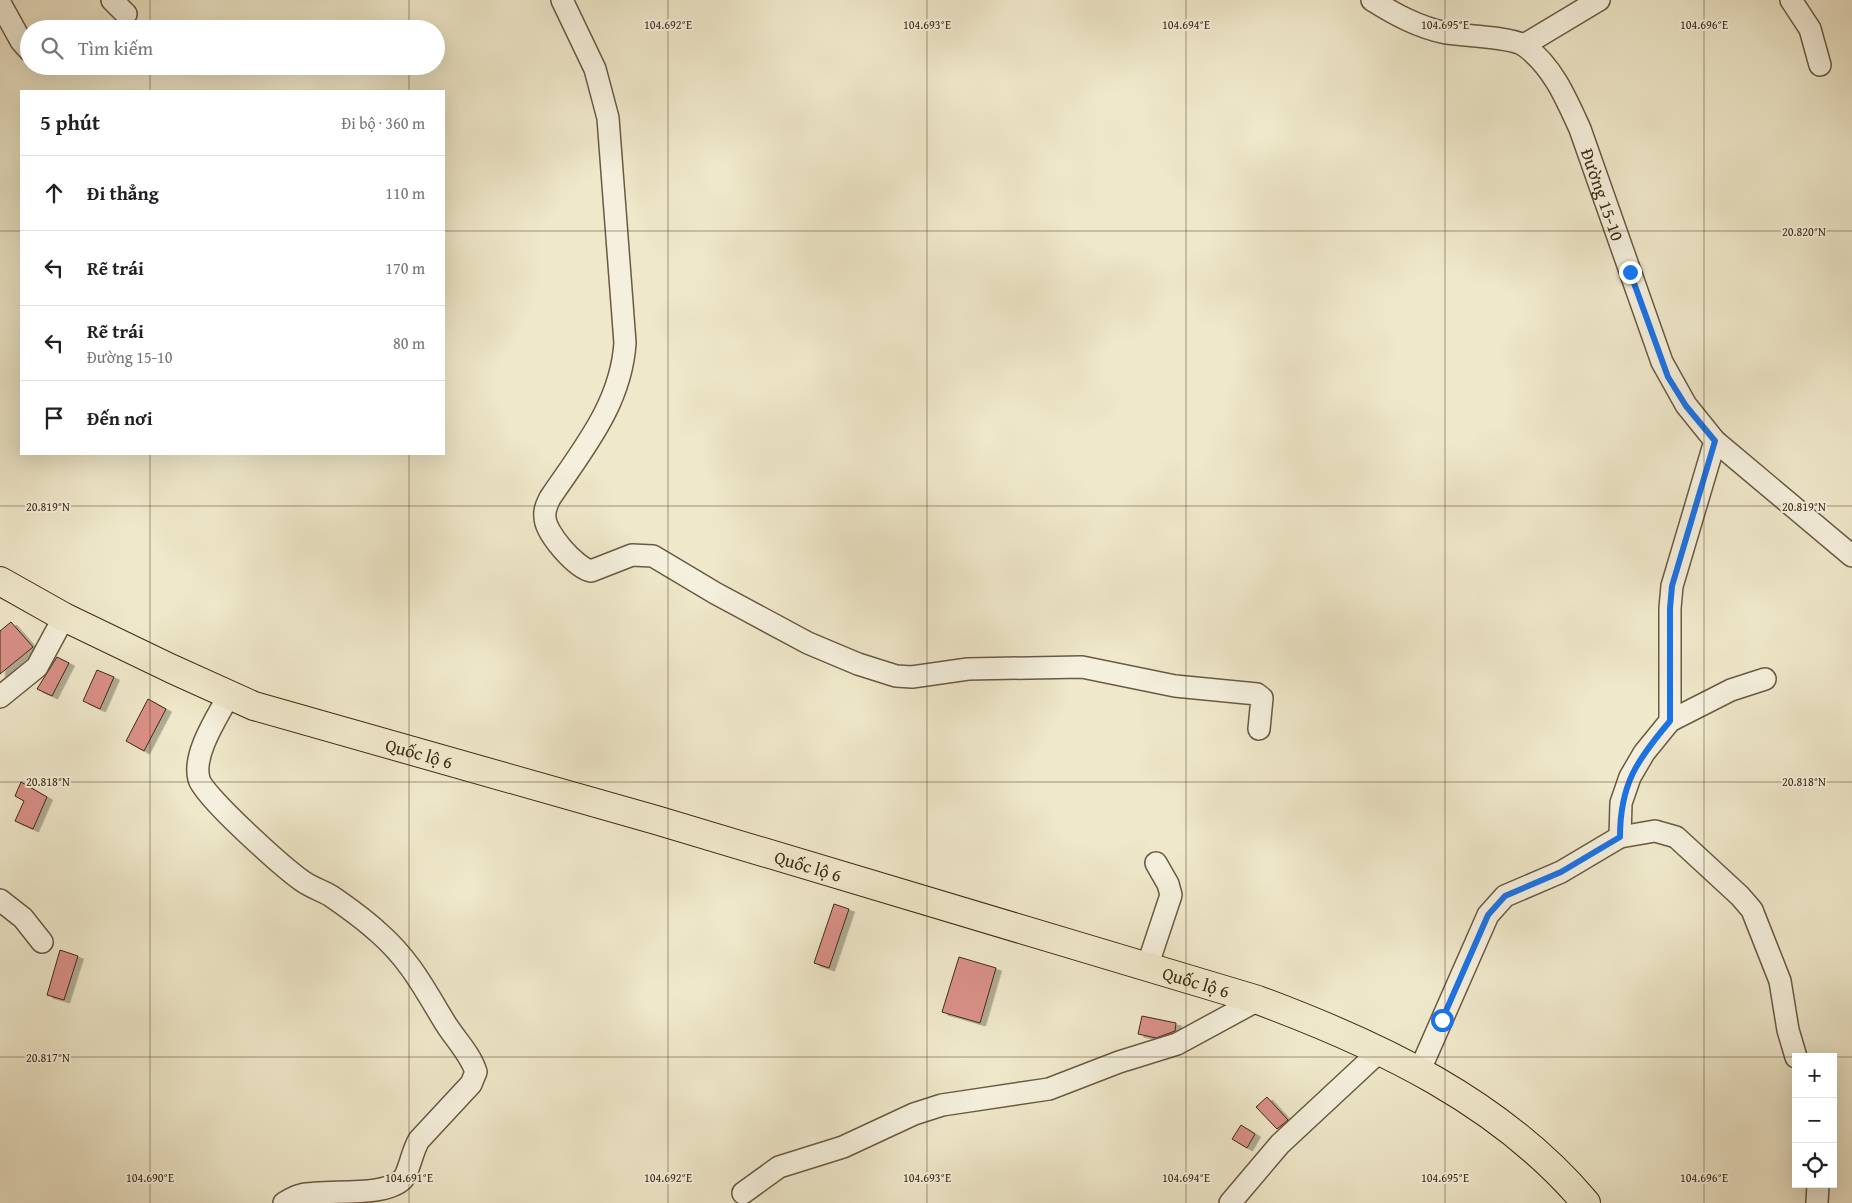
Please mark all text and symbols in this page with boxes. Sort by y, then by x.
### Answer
text: 104.692°E [644,16,692,33]
text: 104.693°E [903,16,951,33]
text: 104.694°E [1162,16,1210,33]
text: 104.695°E [1421,16,1469,33]
text: 104.696°E [1680,16,1728,33]
search box [20,20,445,75]
icon: search [38,34,66,62]
text: Tìm kiếm [78,34,153,62]
text: 5 phút [40,107,100,138]
text: Đi bộ · 360 m [341,111,425,135]
street label: Đường 15-10 [1574,144,1632,245]
icon: ahead [40,179,68,207]
text: Đi thẳng [87,179,159,207]
text: 110 m [385,181,425,205]
text: 20.820°N [1782,223,1826,240]
icon: left [40,254,68,282]
text: Rẽ trái [87,254,144,282]
text: 170 m [385,256,425,280]
route end [1619,261,1642,284]
text: Rẽ trái [87,317,144,345]
icon: left [40,329,68,357]
text: 80 m [393,331,425,355]
text: Đường 15-10 [87,345,173,369]
icon: arrive [40,404,68,432]
text: Đến nơi [87,404,153,432]
text: 20.819°N [26,498,70,515]
text: 20.819°N [1782,498,1826,515]
street label: Quốc lộ 6 [382,730,456,775]
text: 20.818°N [26,773,70,790]
text: 20.818°N [1782,773,1826,790]
street label: Quốc lộ 6 [771,843,845,888]
street label: Quốc lộ 6 [1159,959,1233,1004]
route start [1431,1009,1454,1032]
text: 20.817°N [26,1049,70,1066]
map controls [1792,1053,1837,1188]
button: + [1792,1053,1837,1098]
button: − [1792,1098,1837,1143]
button: locate [1792,1143,1837,1188]
text: 104.690°E [126,1169,174,1186]
text: 104.691°E [385,1169,433,1186]
text: 104.692°E [644,1169,692,1186]
text: 104.693°E [903,1169,951,1186]
text: 104.694°E [1162,1169,1210,1186]
text: 104.695°E [1421,1169,1469,1186]
text: 104.696°E [1680,1169,1728,1186]

